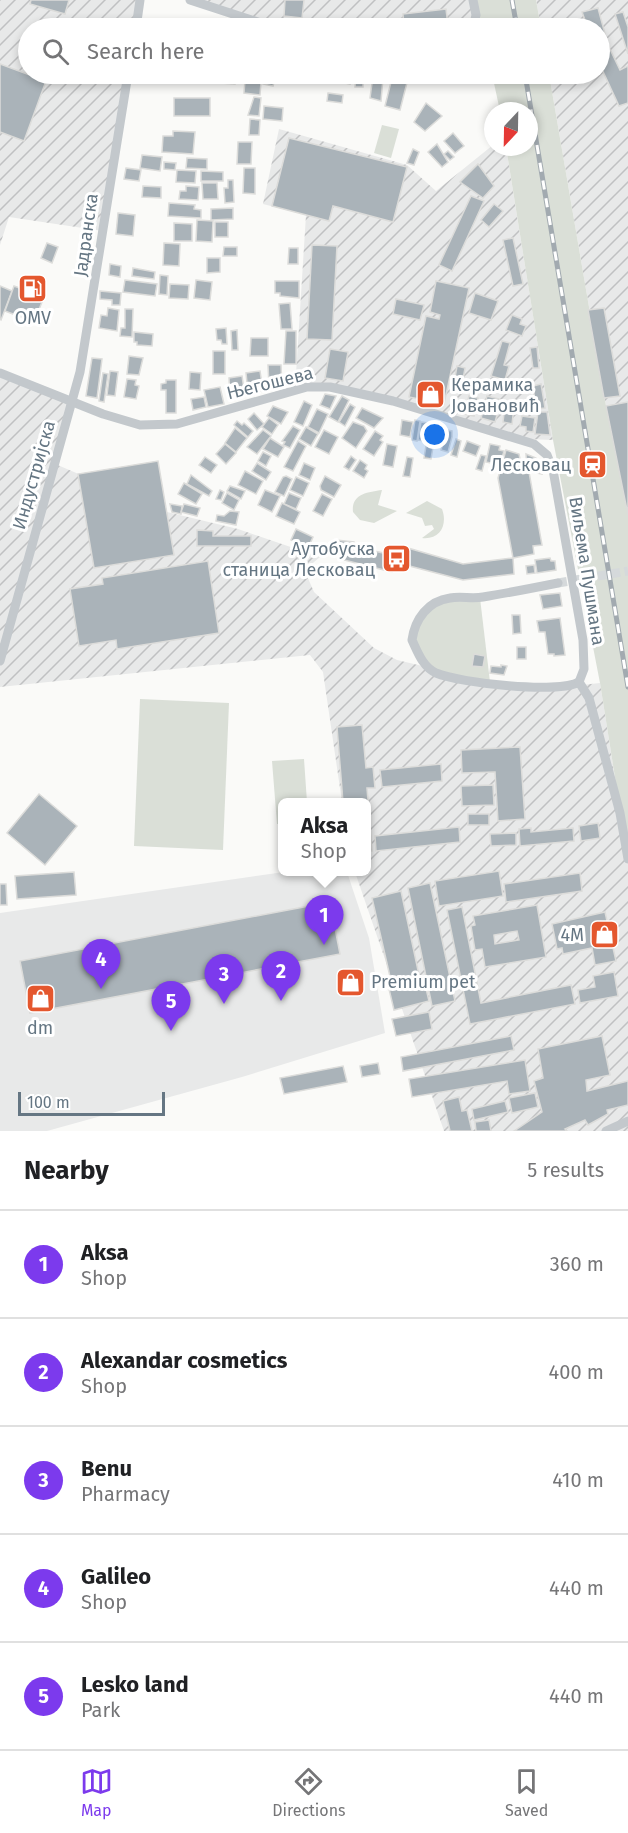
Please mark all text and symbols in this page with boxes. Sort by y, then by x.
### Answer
search box [18,18,610,84]
icon: search [39,35,72,68]
text: Search here [87,38,205,65]
north arrow [484,102,538,156]
street label: Јадранска [69,192,103,278]
fuel station icon: OMV [17,273,49,305]
place label: OMV [15,307,51,329]
street label: Његошева [224,362,316,404]
place label: Керамика Јовановић [451,374,540,417]
shop icon: Керамика Јовановић [414,379,446,411]
street label: Индустријска [8,418,60,532]
your location [420,420,449,449]
station icon: Лесковац [576,449,608,481]
place label: Лесковац [491,454,571,476]
street label: Виљема Пушмана [564,495,610,647]
place label: Аутобуска станица Лесковац [222,538,375,581]
bus stop icon: Аутобуска станица Лесковац [380,543,412,575]
popup [278,798,371,876]
text: Aksa [301,812,348,839]
text: Shop [301,839,347,863]
pin: 1 [304,896,344,945]
shop icon: 4M [589,919,621,951]
place label: 4M [560,924,584,946]
pin: 4 [82,940,120,989]
pin: 2 [262,952,300,1001]
pin: 3 [204,954,244,1004]
shop icon: Premium pet [334,966,366,998]
place label: Premium pet [371,971,476,993]
pin: 5 [152,982,190,1031]
shop icon: dm [24,983,56,1015]
place label: dm [27,1017,53,1039]
scale bar [18,1089,165,1116]
text: 100 m [27,1093,70,1112]
text: Nearby [24,1155,109,1186]
text: 5 results [527,1158,604,1182]
text: Aksa [81,1239,128,1266]
text: 1 [39,1252,48,1276]
text: 360 m [550,1252,604,1276]
text: Shop [81,1266,127,1290]
text: Alexandar cosmetics [81,1347,287,1374]
text: 2 [38,1360,49,1384]
text: 400 m [549,1360,604,1384]
text: Shop [81,1374,127,1398]
text: Benu [81,1455,132,1482]
text: 3 [38,1468,49,1492]
text: 410 m [552,1468,604,1492]
text: Pharmacy [81,1482,170,1506]
text: Galileo [81,1563,151,1590]
text: 4 [38,1576,49,1600]
text: 440 m [549,1576,604,1600]
text: Shop [81,1590,127,1614]
text: Lesko land [81,1671,189,1698]
text: 5 [38,1684,49,1708]
text: 440 m [549,1684,604,1708]
text: Park [81,1698,120,1722]
tab: Map [80,1765,113,1820]
tab: Directions [272,1765,346,1820]
tab: Saved [505,1765,548,1820]

